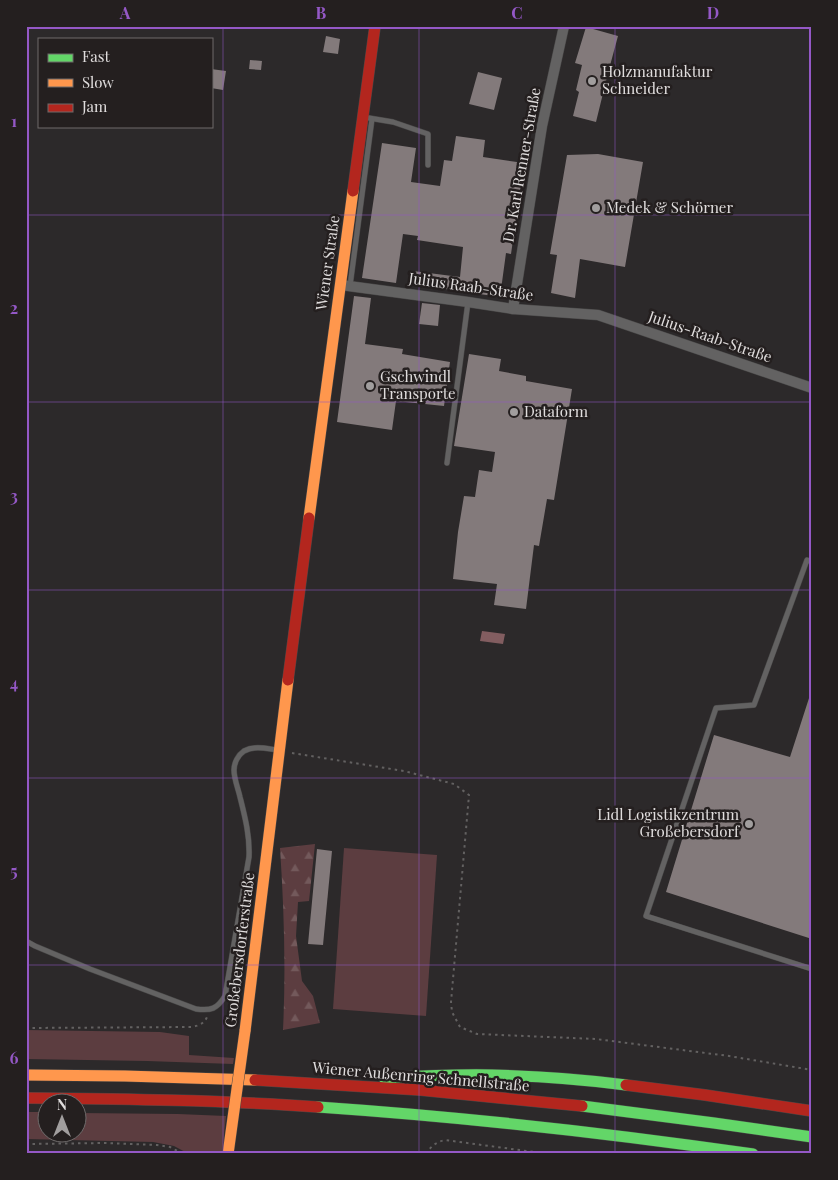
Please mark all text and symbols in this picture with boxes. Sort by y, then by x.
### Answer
text: A [119,2,131,23]
text: B [316,2,327,23]
text: C [511,2,523,23]
text: D [707,2,719,23]
legend [38,38,212,128]
text: Fast [82,46,111,66]
place label: Holzmanufaktur Schneider [602,61,713,98]
text: Slow [82,72,114,92]
marker: Holzmanufaktur Schneider [586,75,598,87]
street label: Dr. Karl Renner-Straße [498,86,544,244]
text: Jam [81,96,108,116]
text: 1 [11,110,17,131]
place label: Medek & Schörner [606,197,733,217]
marker: Medek & Schörner [590,202,602,214]
street label: Wiener Straße [310,214,344,313]
street label: Julius Raab-Straße [407,267,535,305]
text: 2 [10,297,18,318]
street label: Julius-Raab-Straße [645,305,775,367]
place label: Gschwindl Transporte [380,366,456,403]
marker: Gschwindl Transporte [364,380,376,392]
place label: Dataform [524,401,589,421]
marker: Dataform [508,406,520,418]
text: 3 [10,485,18,506]
text: 4 [10,672,18,693]
place label: Lidl Logistikzentrum Großebersdorf [597,804,740,841]
marker: Lidl Logistikzentrum Großebersdorf [743,818,755,830]
text: 5 [10,860,18,881]
street label: Großebersdorferstraße [220,871,258,1028]
text: 6 [10,1047,19,1068]
street label: Wiener Außenring Schnellstraße [311,1056,530,1095]
north arrow [38,1092,88,1142]
text: N [57,1095,67,1114]

